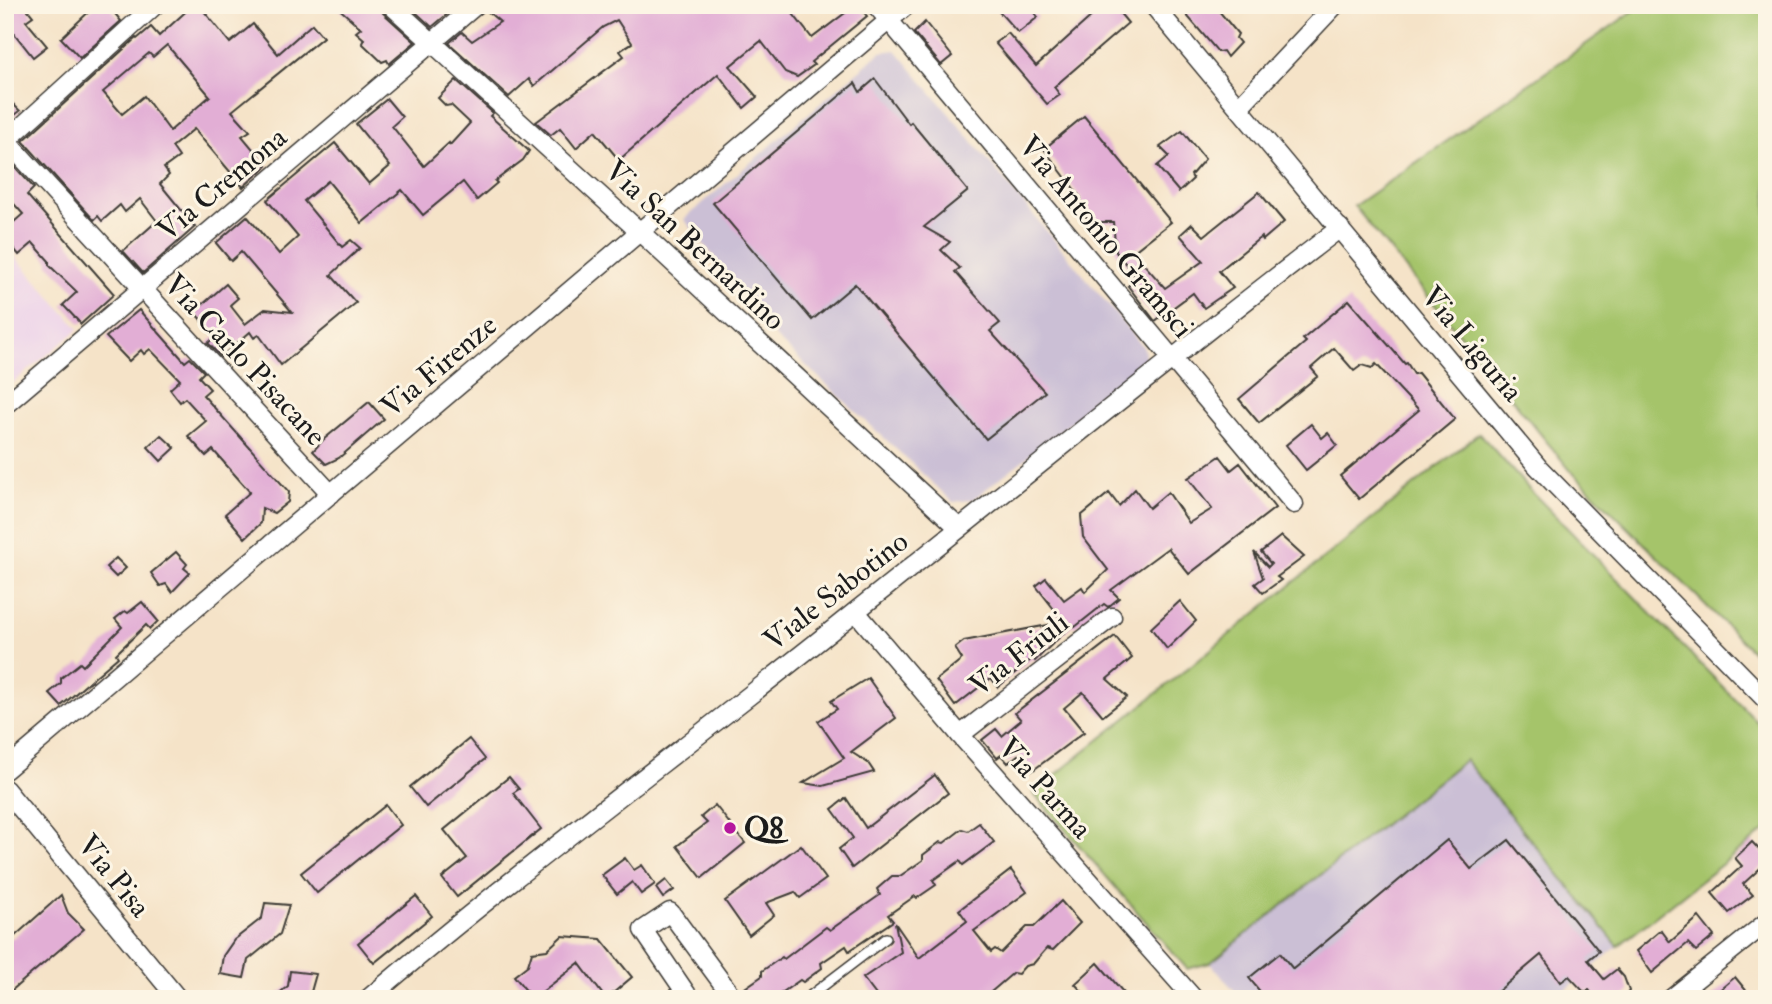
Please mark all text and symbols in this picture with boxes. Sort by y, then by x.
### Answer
street label: Via Cremona [149,118,295,249]
street label: Via Antonio Gramsci [1011,128,1201,346]
street label: Via San Bernardino [597,152,793,338]
street label: Via Carlo Pisacane [156,266,334,454]
street label: Via Liguria [1413,279,1531,410]
street label: Via Firenze [373,307,505,425]
street label: Viale Sabotino [756,523,916,659]
street label: Via Friuli [962,604,1076,704]
street label: Via Parma [990,730,1101,847]
place label: Q8 [744,810,789,847]
marker: Q8 [722,820,738,836]
street label: Via Pisa [69,827,159,925]

